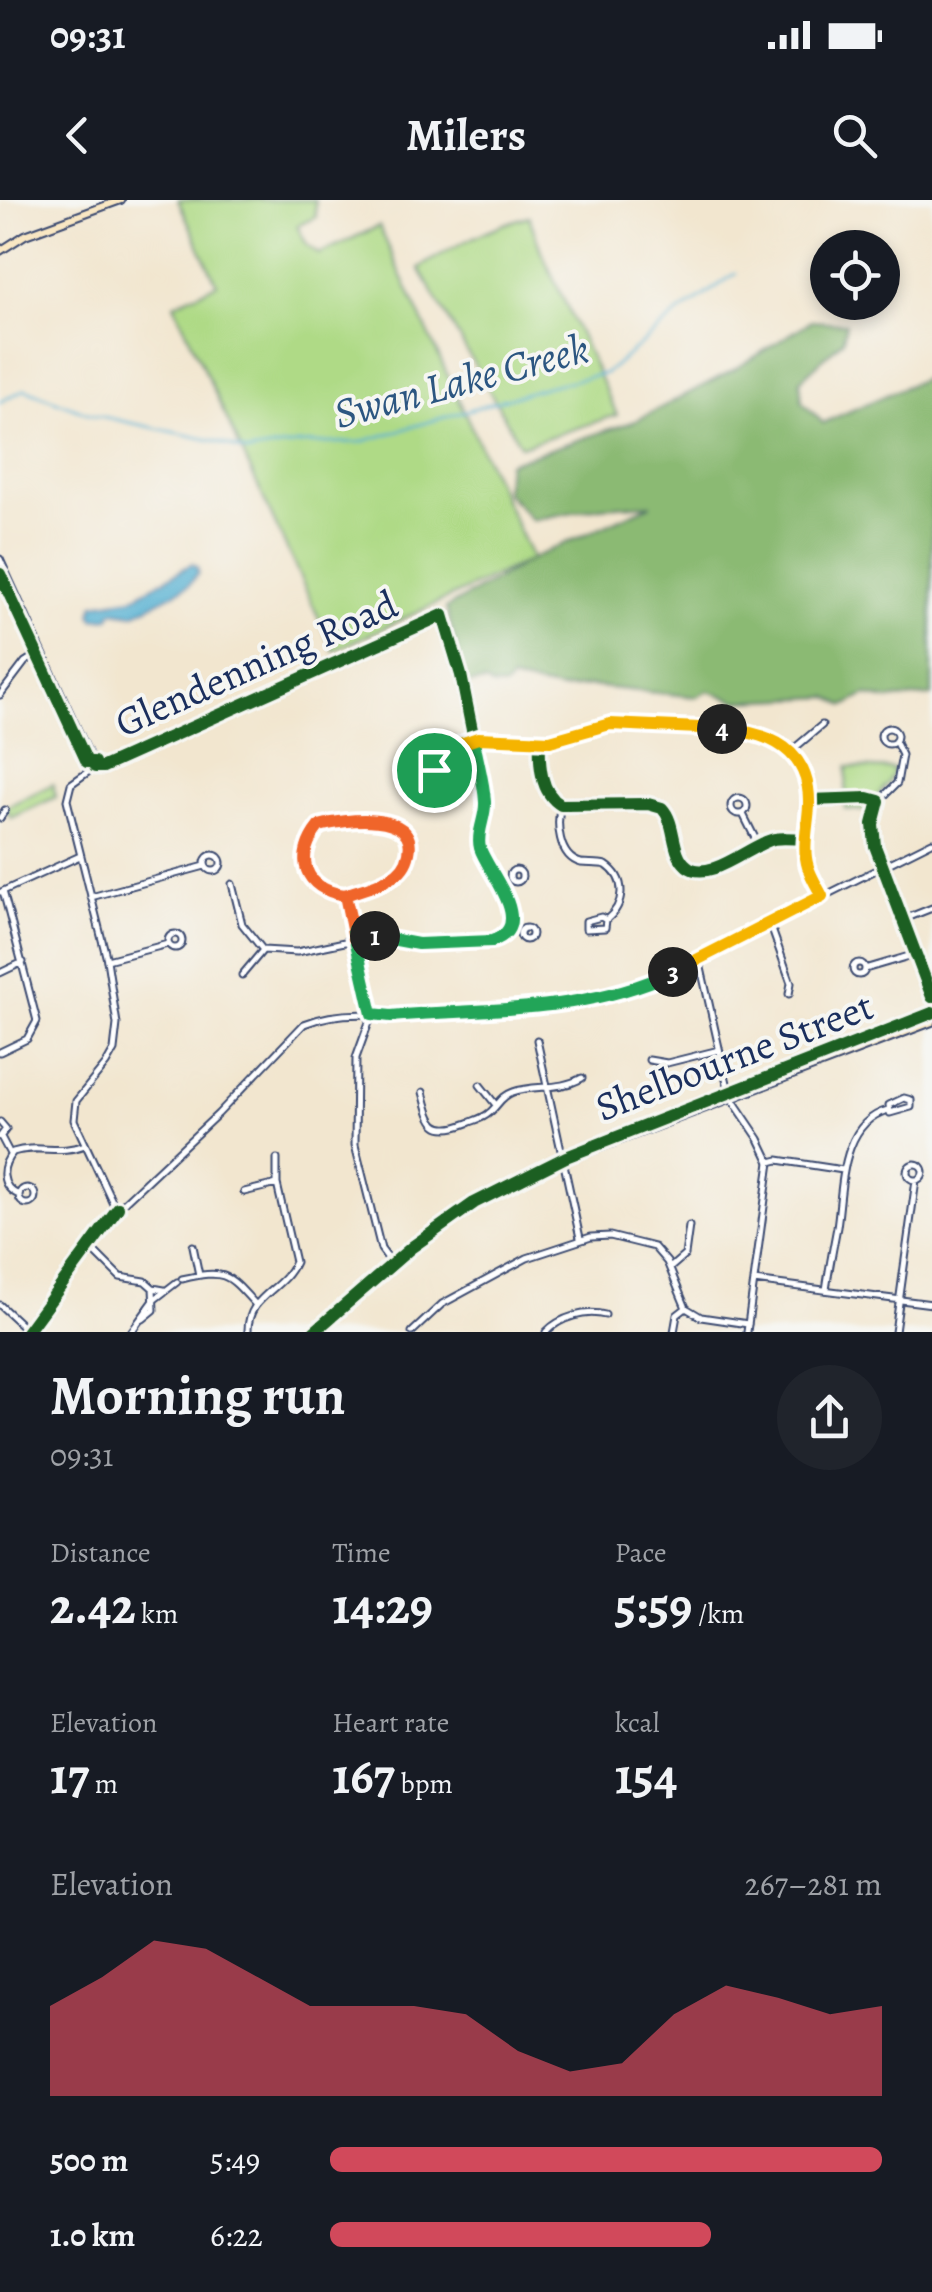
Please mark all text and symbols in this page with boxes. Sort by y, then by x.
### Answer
text: 09:31 [50,9,126,61]
text: Milers [406,104,526,166]
icon: back [50,108,105,163]
icon: search [827,108,882,163]
map controls [810,230,900,320]
button: locate [810,230,900,320]
water label: Swan Lake Creek [328,319,595,442]
street label: Glendenning Road [106,576,407,750]
pin: 4 [697,704,747,754]
text: 4 [715,710,729,748]
pin [392,728,477,813]
icon: arrive [407,743,462,798]
pin: 1 [350,911,400,961]
text: 1 [370,917,380,955]
pin: 3 [648,947,698,997]
text: 3 [667,953,679,991]
street label: Shelbourne Street [587,978,881,1135]
text: Morning run [50,1358,345,1433]
button: share [777,1365,882,1470]
text: 09:31 [50,1433,114,1477]
text: Distance [50,1534,150,1572]
text: Time [332,1534,391,1572]
text: Pace [615,1534,667,1572]
text: 2.42 [50,1572,136,1640]
text: 14:29 [332,1572,433,1640]
text: 5:59 [615,1572,692,1640]
text: km [136,1595,178,1633]
text: /km [692,1595,744,1633]
text: Elevation [50,1704,157,1742]
text: Heart rate [332,1704,449,1742]
text: kcal [615,1704,660,1742]
text: 17 [50,1742,89,1810]
text: 167 [332,1742,395,1810]
text: 154 [615,1742,677,1810]
text: m [89,1765,118,1803]
text: bpm [395,1765,453,1803]
text: Elevation [50,1862,173,1906]
text: 267–281 m [744,1862,882,1906]
text: 500 m [50,2138,128,2182]
text: 5:49 [210,2138,260,2182]
text: 1.0 km [50,2213,135,2257]
text: 6:22 [210,2213,263,2257]

